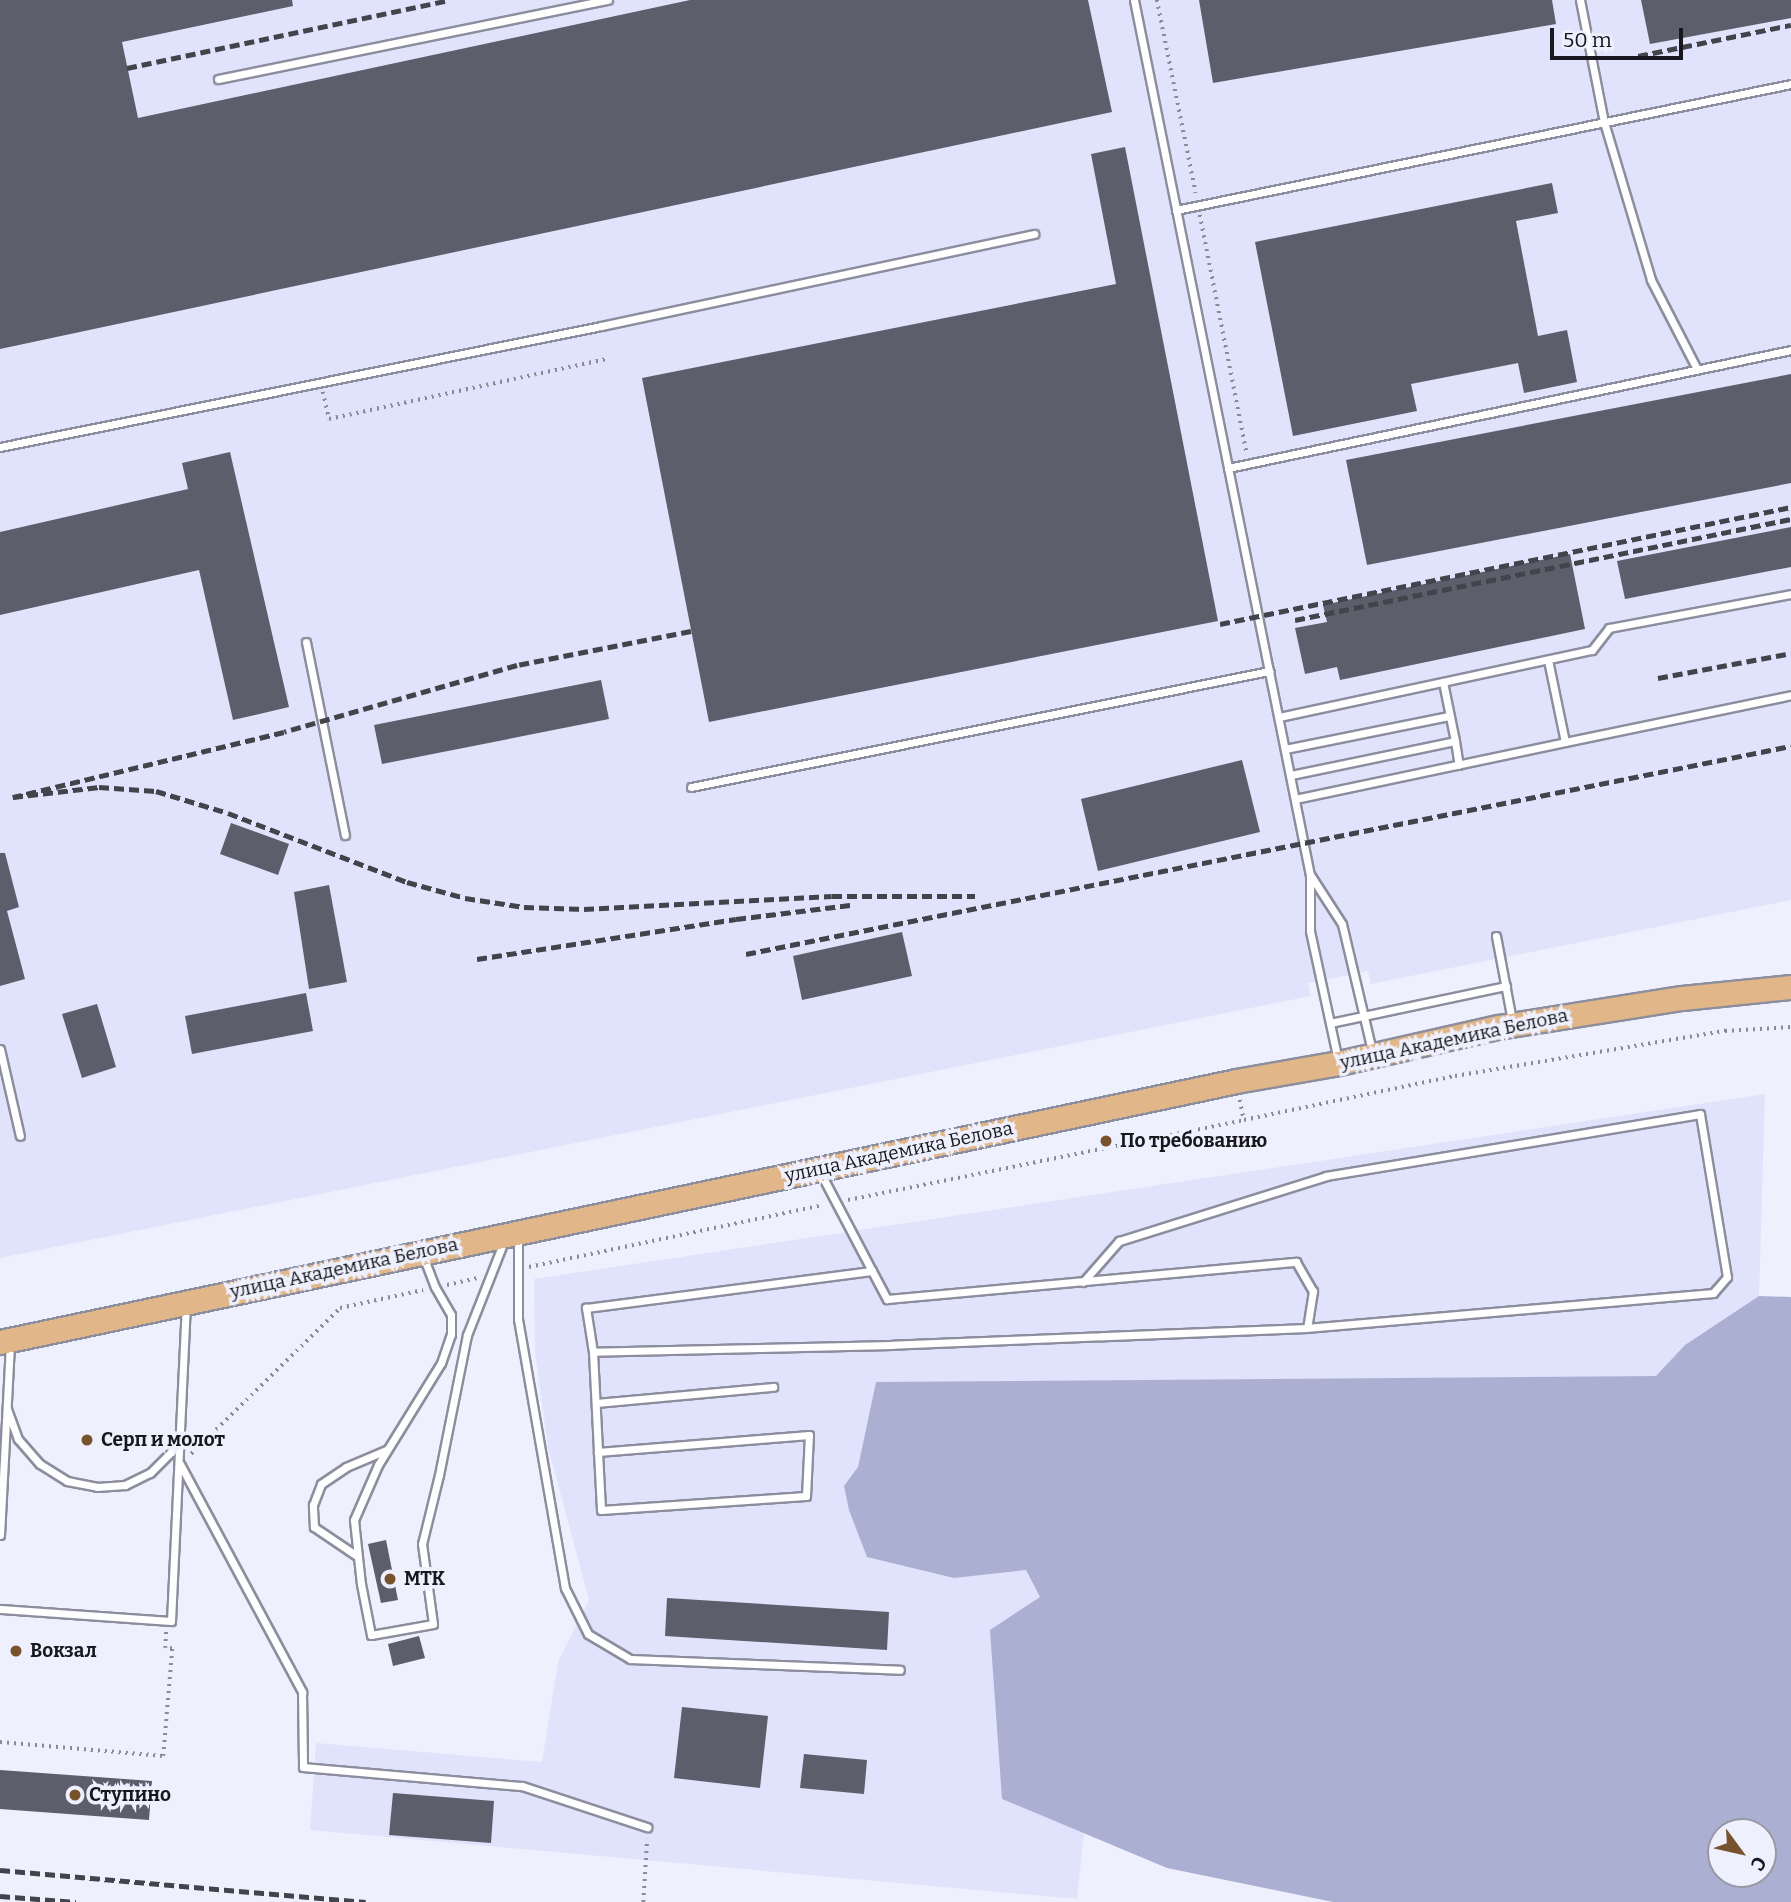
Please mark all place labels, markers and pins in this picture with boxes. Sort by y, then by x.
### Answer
place label: По требованию [1120,1130,1267,1152]
marker: По требованию [1098,1133,1114,1149]
place label: Серп и молот [101,1429,225,1451]
marker: Серп и молот [79,1432,95,1448]
place label: МТК [404,1568,445,1590]
marker: МТК [382,1571,398,1587]
place label: Вокзал [30,1640,97,1662]
marker: Вокзал [8,1643,24,1659]
place label: Ступино [89,1784,171,1806]
marker: Ступино [67,1787,83,1803]

